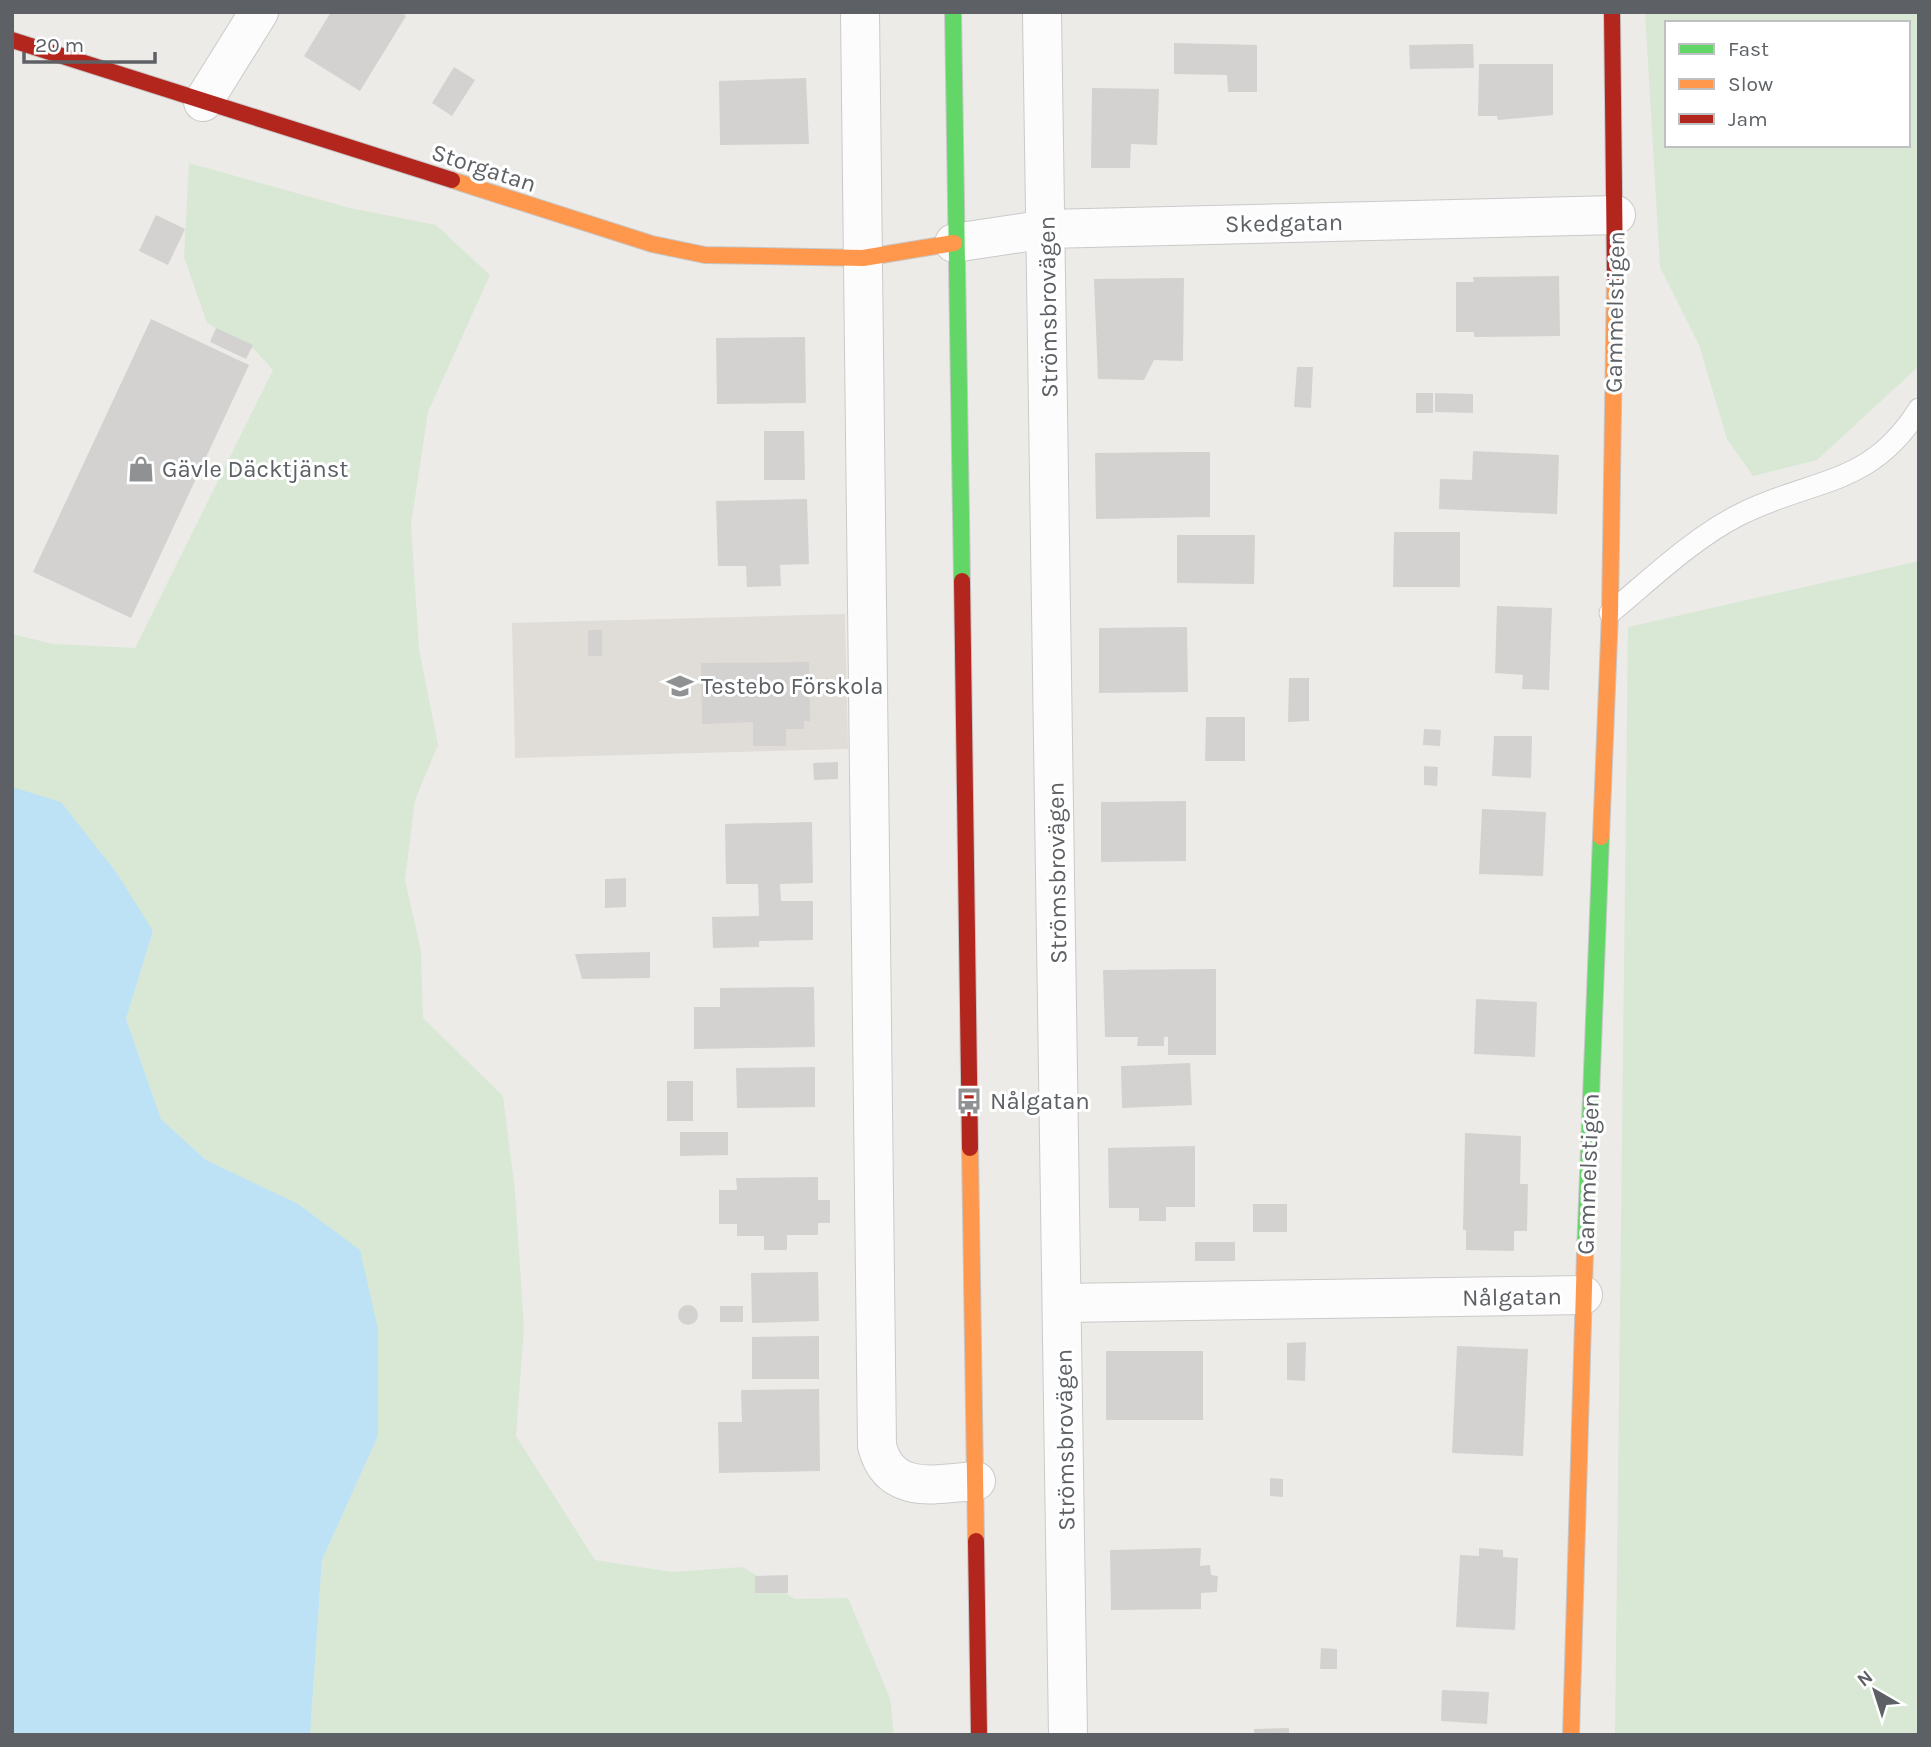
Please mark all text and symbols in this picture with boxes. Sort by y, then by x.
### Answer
scale bar [24,21,156,65]
legend [1665,21,1910,147]
text: 20 m [35,33,84,57]
text: Fast [1728,37,1769,61]
text: Slow [1728,72,1773,96]
text: Jam [1728,107,1768,131]
street label: Storgatan [428,138,540,198]
street label: Skedgatan [1225,208,1343,238]
street label: Strömsbrovägen [1032,216,1064,398]
street label: Gammelstigen [1600,231,1630,393]
shop icon: Gävle Däcktjänst [126,454,156,484]
place label: Gävle Däcktjänst [162,455,348,483]
school or university icon: Testebo Förskola [665,671,695,701]
place label: Testebo Förskola [701,672,883,700]
street label: Strömsbrovägen [1041,782,1073,964]
bus stop icon: Nålgatan [954,1086,984,1116]
place label: Nålgatan [990,1087,1090,1115]
street label: Gammelstigen [1571,1093,1605,1255]
street label: Nålgatan [1462,1282,1562,1312]
street label: Strömsbrovägen [1049,1349,1081,1531]
north arrow [1840,1656,1910,1726]
text: N [1853,1666,1877,1691]

